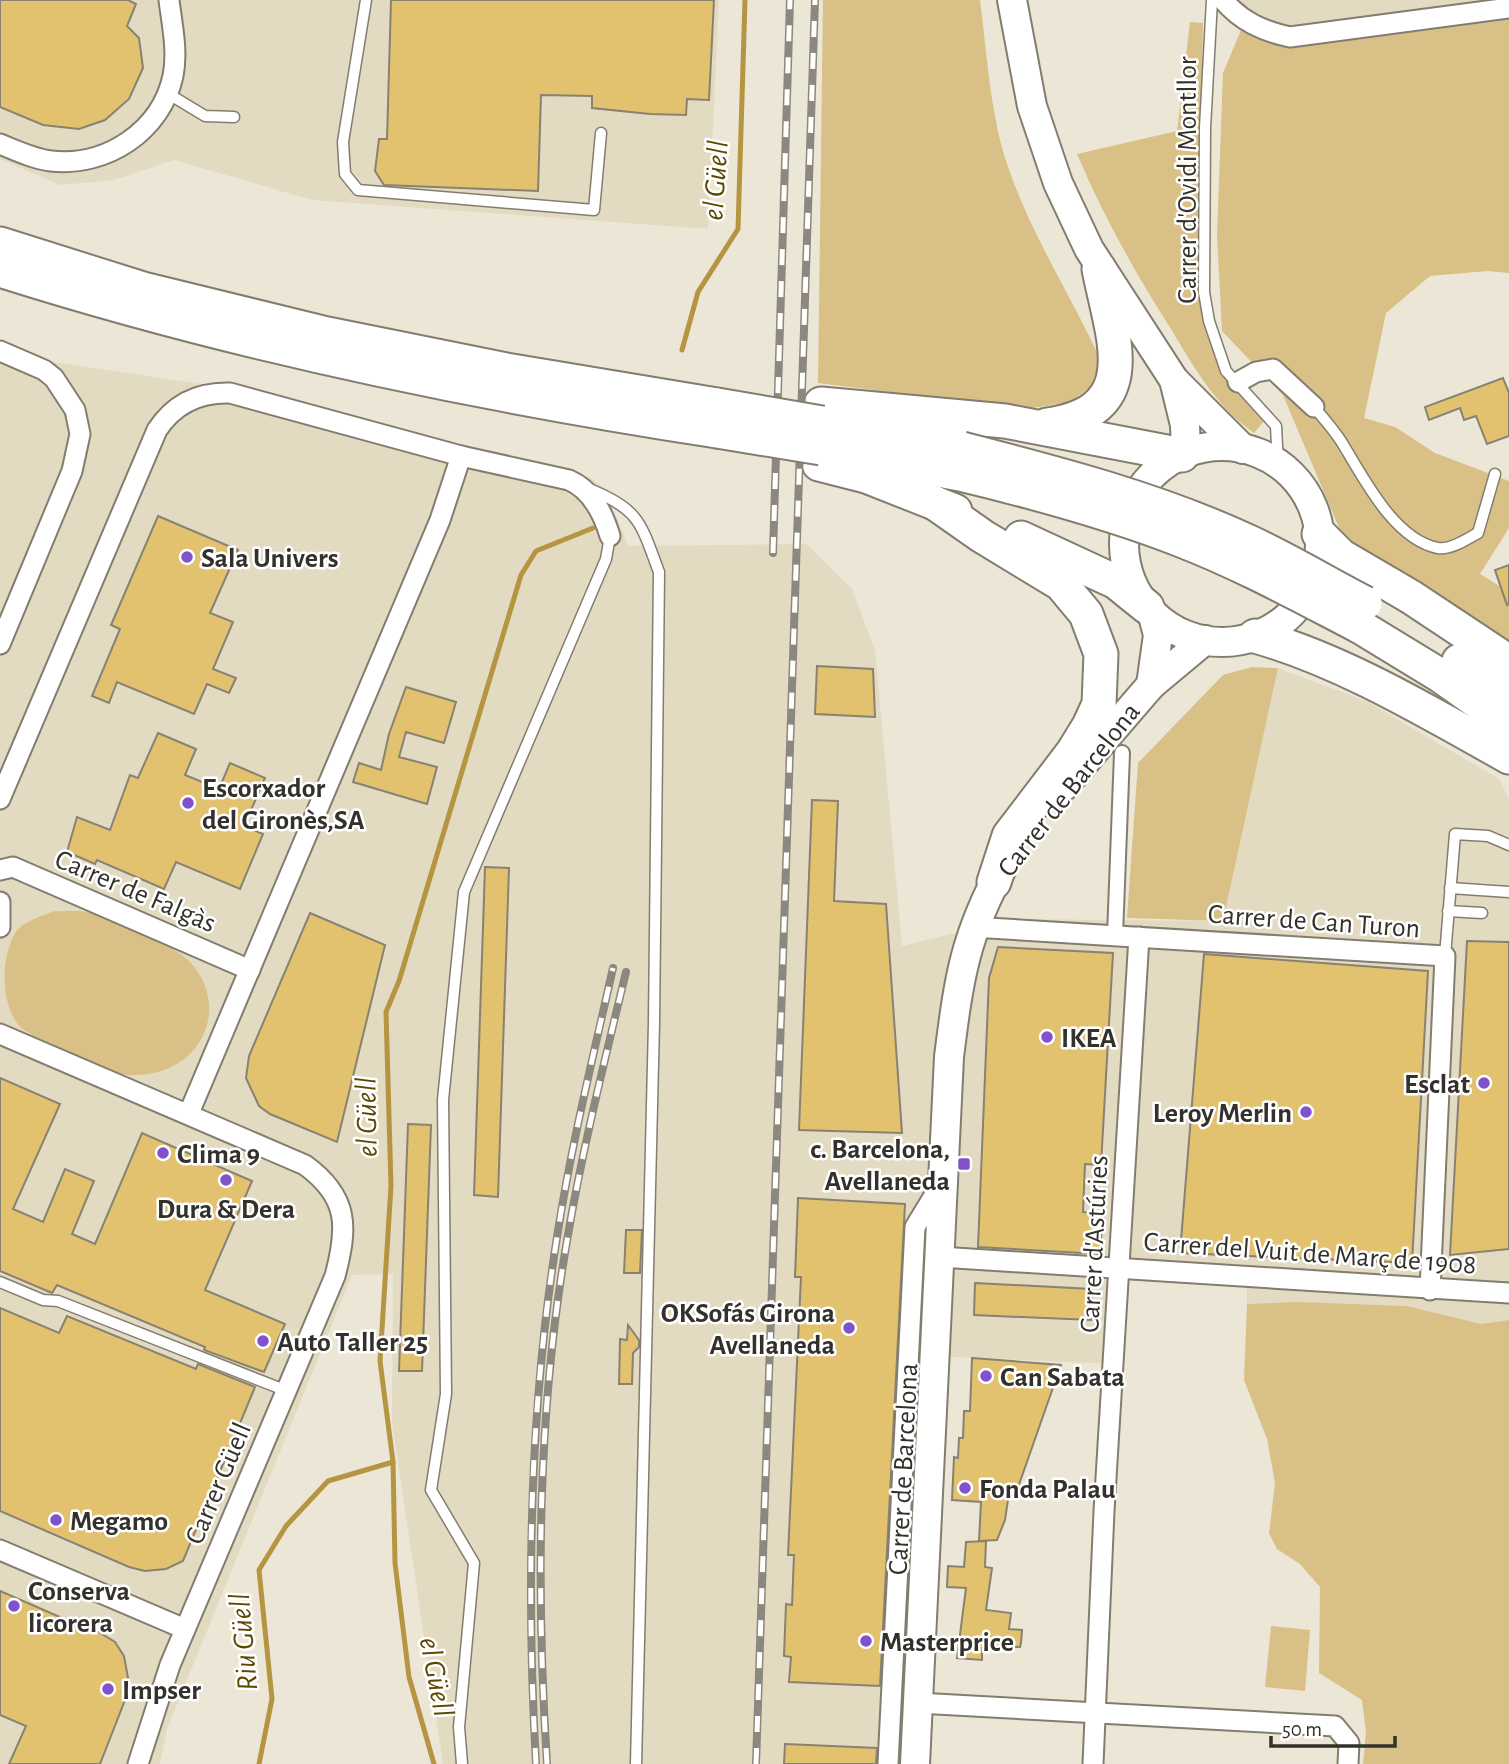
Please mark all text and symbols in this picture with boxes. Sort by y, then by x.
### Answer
street label: Carrer d'Ovidi Montllor [1174,56,1202,304]
water label: el Güell [698,139,734,221]
place label: Sala Univers [201,545,338,573]
marker: Sala Univers [179,549,195,565]
street label: Carrer de Barcelona [993,698,1146,882]
place label: Escorxador del Gironès,SA [202,775,365,835]
marker: Escorxador del Gironès,SA [180,795,196,811]
street label: Carrer de Falgàs [51,845,220,938]
street label: Carrer de Can Turon [1207,901,1421,943]
place label: IKEA [1061,1025,1117,1053]
marker: IKEA [1039,1029,1055,1045]
place label: Esclat [1404,1071,1471,1099]
marker: Esclat [1476,1075,1492,1091]
water label: el Güell [351,1077,383,1157]
place label: Leroy Merlin [1153,1100,1292,1128]
marker: Leroy Merlin [1298,1104,1314,1120]
place label: c. Barcelona, Avellaneda [810,1136,950,1196]
place label: Clima 9 [177,1141,260,1169]
marker: Clima 9 [155,1145,171,1161]
street label: Carrer d'Astúries [1076,1155,1114,1334]
marker: c. Barcelona, Avellaneda [956,1156,972,1172]
marker: Dura & Dera [218,1172,234,1188]
place label: Dura & Dera [157,1196,295,1224]
street label: Carrer del Vuit de Març de 1908 [1142,1228,1477,1280]
place label: OKSofás Girona Avellaneda [661,1300,835,1360]
marker: OKSofás Girona Avellaneda [841,1320,857,1336]
place label: Auto Taller 25 [277,1329,428,1357]
marker: Auto Taller 25 [255,1333,271,1349]
street label: Carrer de Barcelona [884,1362,924,1576]
place label: Can Sabata [1000,1364,1125,1392]
marker: Can Sabata [978,1368,994,1384]
street label: Carrer Güell [181,1419,257,1549]
place label: Fonda Palau [979,1476,1116,1504]
marker: Fonda Palau [957,1480,973,1496]
place label: Megamo [70,1508,168,1536]
marker: Megamo [48,1512,64,1528]
place label: Conserva licorera [28,1578,130,1638]
water label: Riu Güell [225,1592,263,1692]
marker: Conserva licorera [6,1598,22,1614]
place label: Masterprice [880,1629,1014,1657]
marker: Masterprice [858,1633,874,1649]
water label: el Güell [414,1635,458,1719]
place label: Impser [122,1677,201,1705]
marker: Impser [100,1681,116,1697]
scale bar [1271,1704,1395,1748]
text: 50 m [1282,1719,1322,1740]

